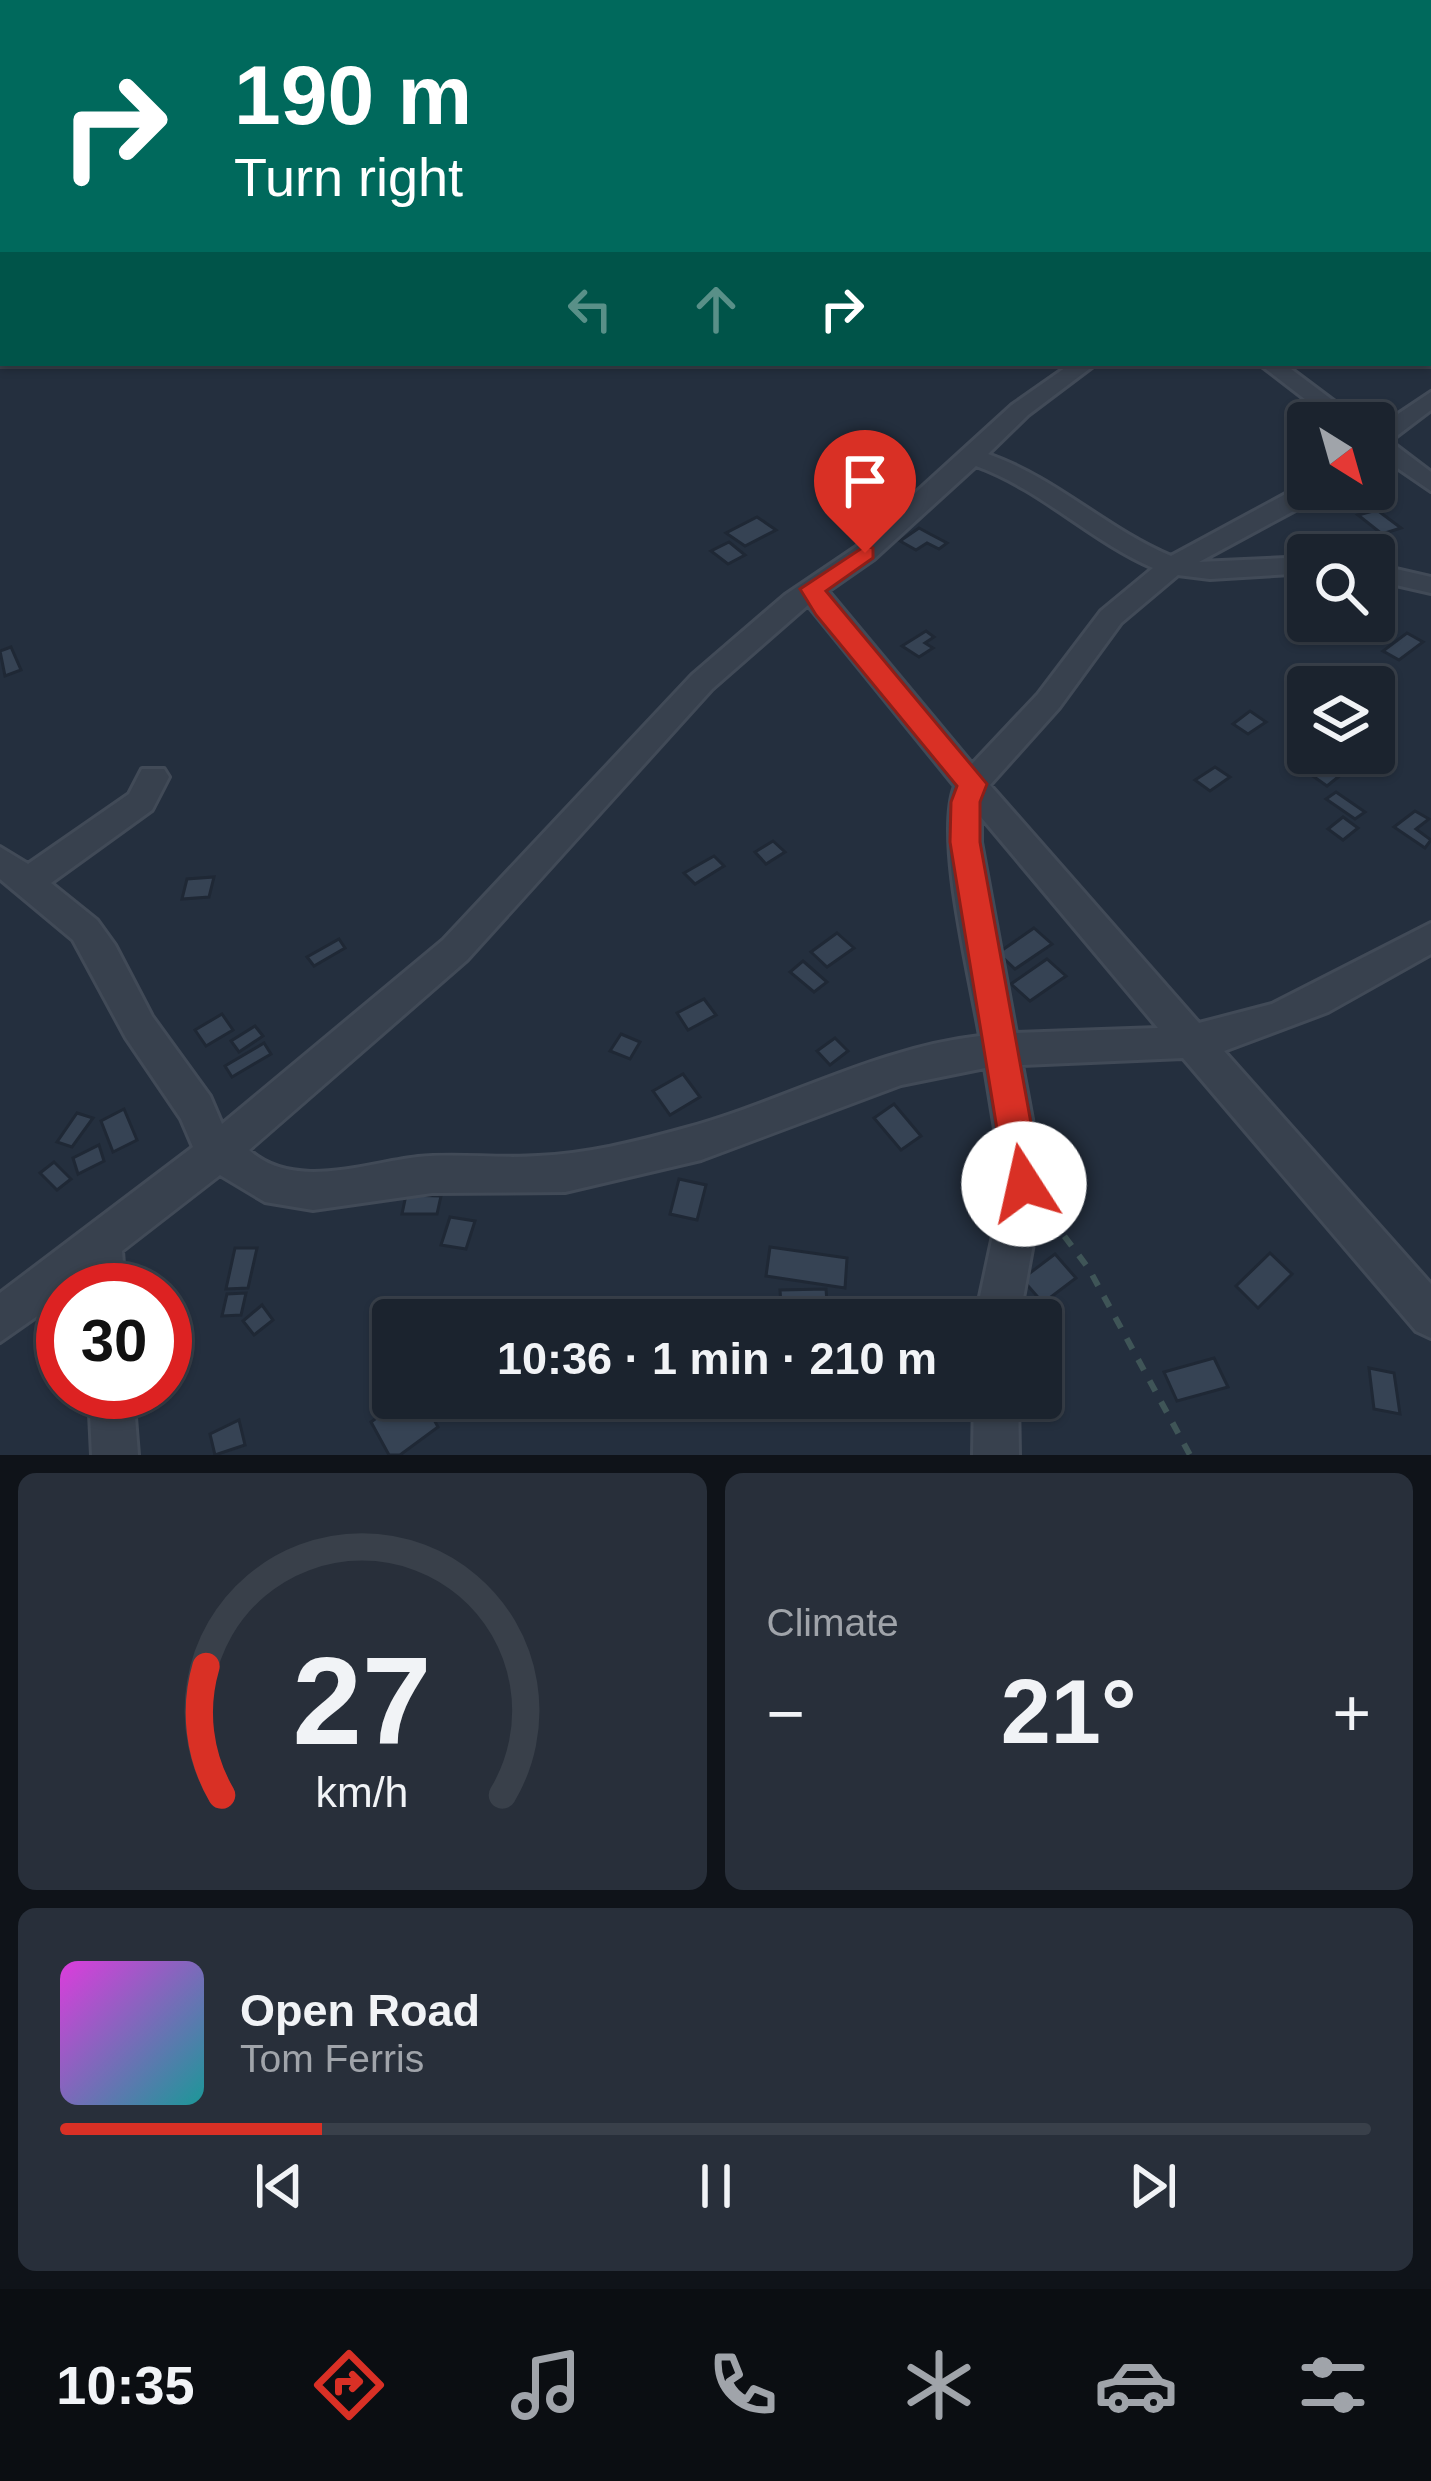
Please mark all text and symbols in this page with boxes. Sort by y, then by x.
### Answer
icon: right [36,48,192,204]
text: 190 m [234,48,472,142]
text: Turn right [234,147,463,207]
icon: left [557,276,623,342]
icon: ahead [683,276,749,342]
icon: right [809,276,875,342]
north arrow [1287,402,1395,510]
map controls [1287,402,1395,774]
pin [814,430,916,553]
icon: arrive [832,448,898,514]
button: search [1287,534,1395,642]
button: layers [1287,666,1395,774]
position arrow [961,1121,1087,1247]
speed limit sign: 30 [36,1263,192,1419]
text: 10:36 · 1 min · 210 m [497,1333,937,1384]
text: Climate [767,1601,899,1644]
text: 27 [293,1631,432,1770]
text: 21° [1001,1662,1137,1762]
text: − [767,1676,805,1750]
text: + [1332,1676,1371,1750]
text: km/h [316,1767,409,1815]
text: Open Road [240,1985,480,2036]
text: Tom Ferris [240,2037,424,2080]
icon: previous [246,2153,312,2219]
icon: pause [683,2153,749,2219]
icon: next [1120,2153,1186,2219]
icon: directions [307,2343,391,2427]
icon: music [504,2343,588,2427]
icon: phone [701,2343,785,2427]
icon: climate [897,2343,981,2427]
icon: car [1094,2343,1178,2427]
icon: filters [1291,2343,1375,2427]
text: 10:35 [56,2355,194,2415]

